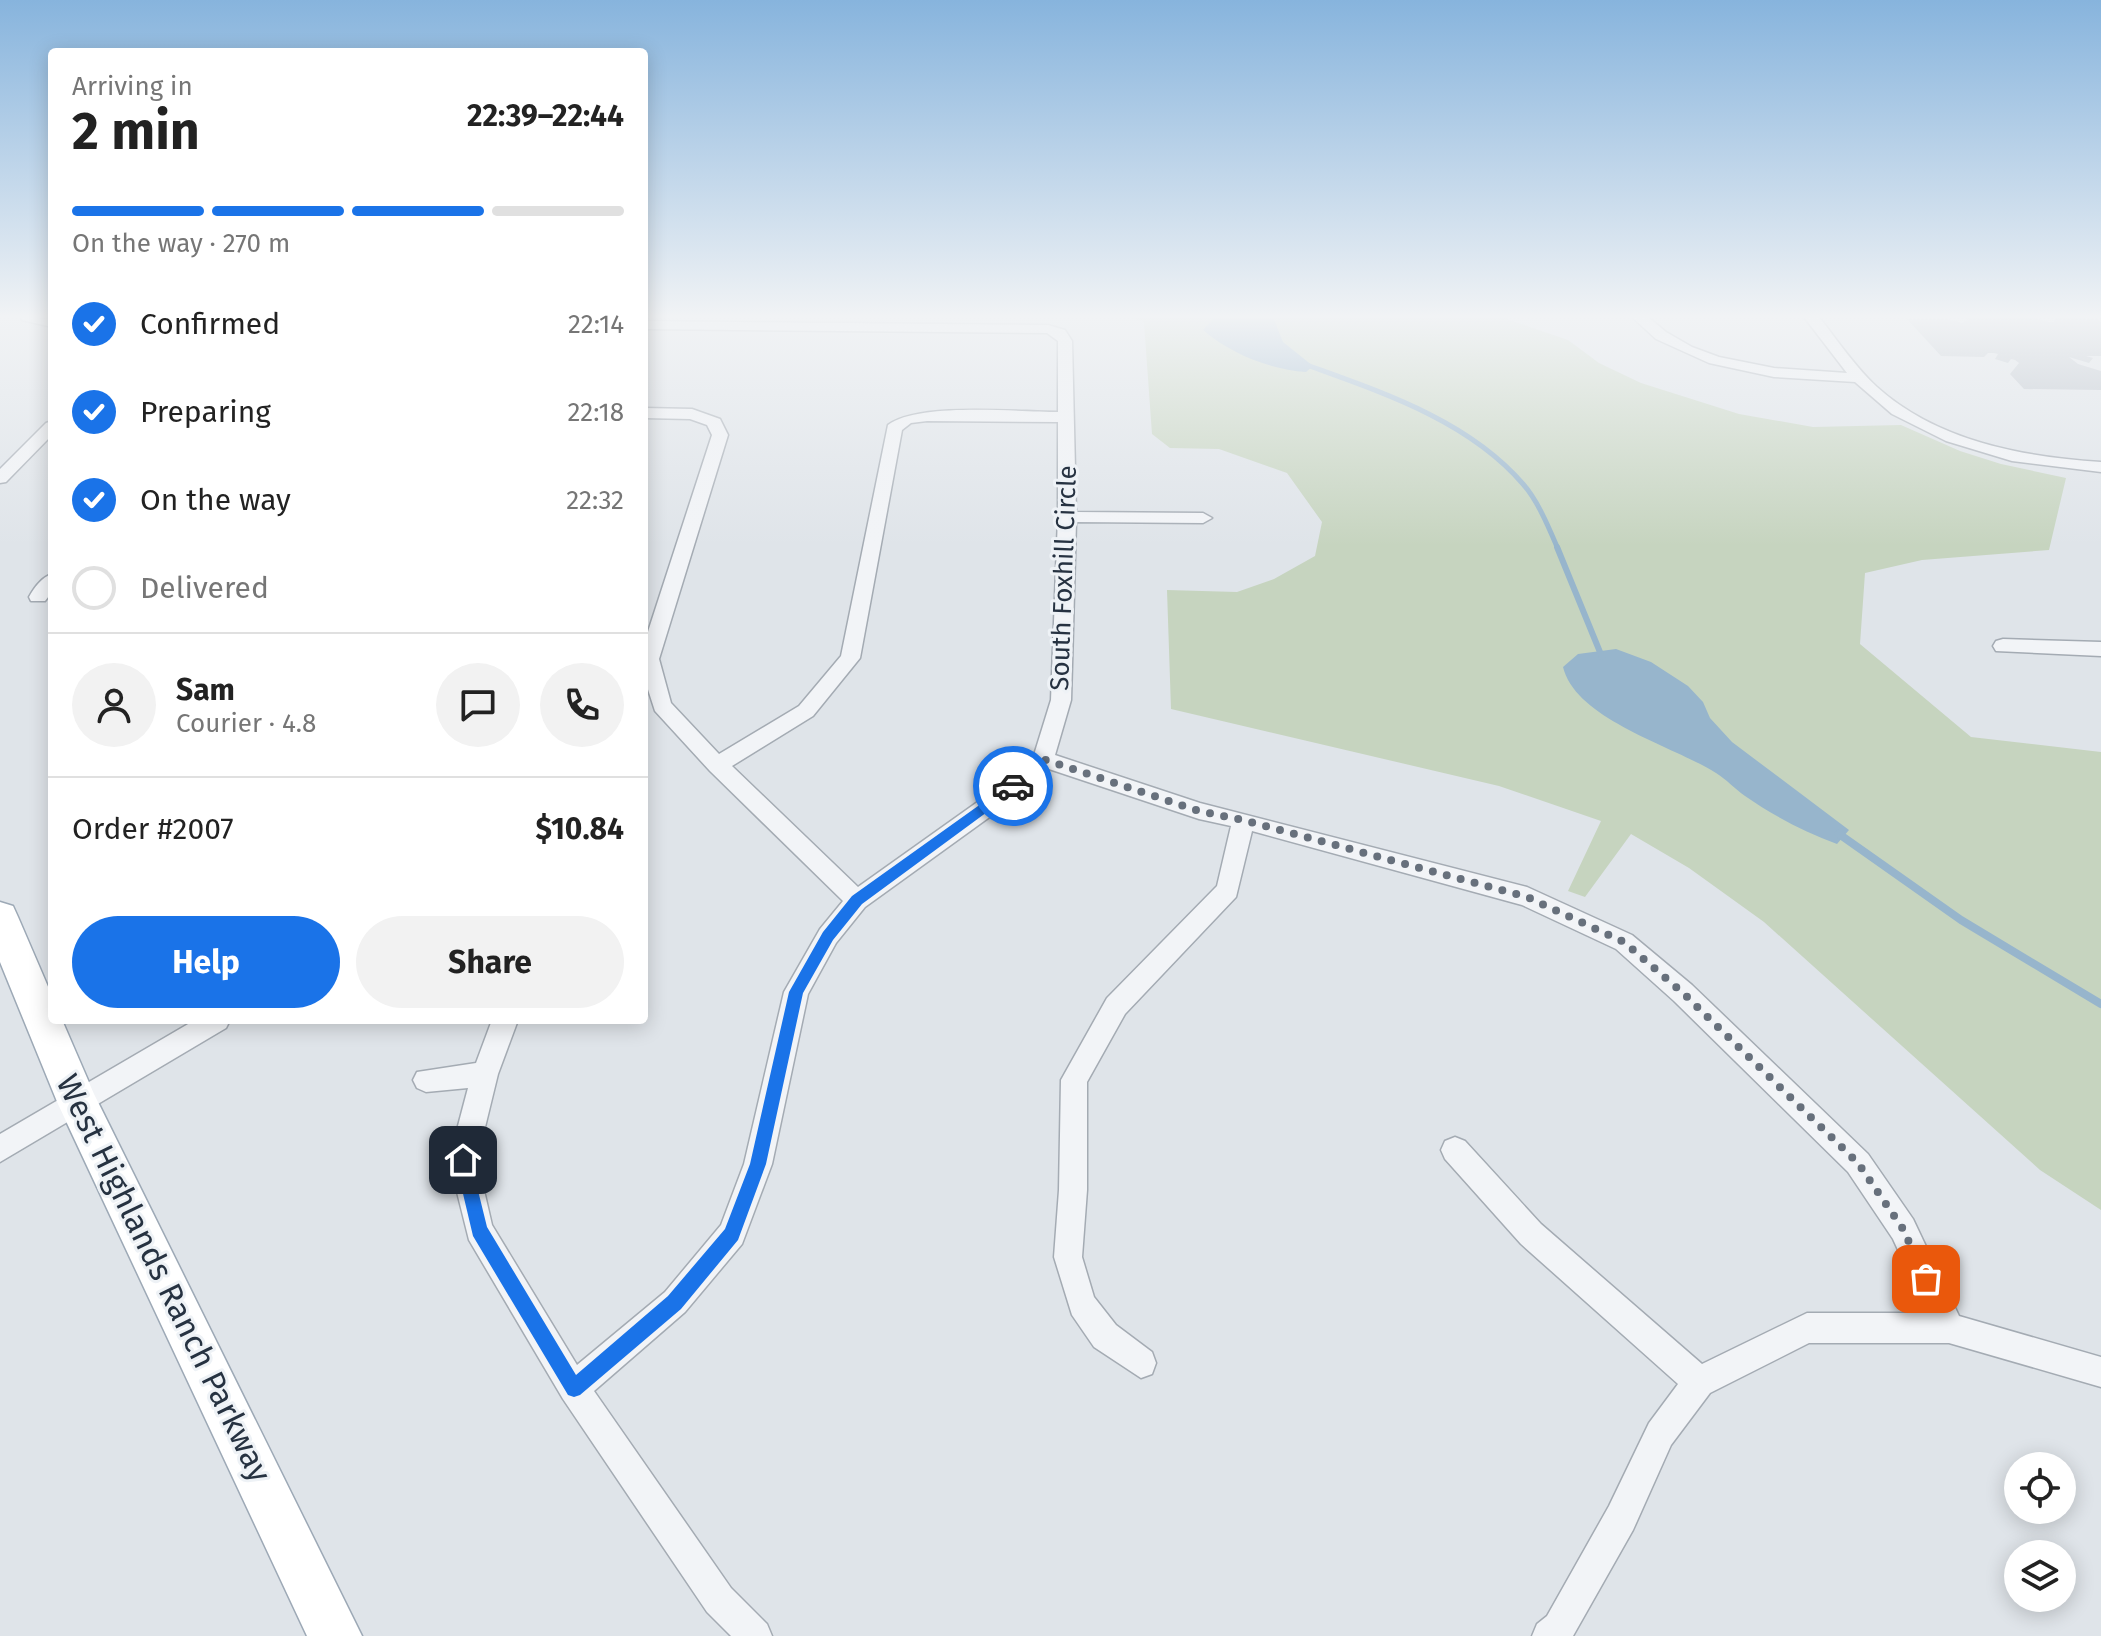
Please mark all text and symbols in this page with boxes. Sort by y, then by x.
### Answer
text: Arriving in [72,71,193,102]
text: 22:39–22:44 [467,98,624,134]
text: 2 min [72,100,200,163]
text: On the way · 270 m [72,228,290,259]
icon: check [72,302,116,346]
text: Confirmed [140,306,280,342]
text: 22:14 [568,309,624,340]
icon: check [72,390,116,434]
text: Preparing [140,394,271,430]
text: 22:18 [567,397,624,428]
street label: South Foxhill Circle [1044,465,1083,691]
icon: check [72,478,116,522]
text: On the way [140,482,291,518]
text: 22:32 [566,485,624,516]
text: Delivered [140,570,269,606]
button: person [72,663,156,747]
button: chat [436,663,520,747]
button: phone [540,663,624,747]
text: Sam [176,672,235,708]
text: Courier · 4.8 [176,708,316,739]
courier [973,746,1053,826]
icon: car [991,764,1035,808]
text: Order #2007 [72,811,234,847]
text: $10.84 [536,811,624,847]
button: Help [72,916,340,1008]
button: Share [356,916,624,1008]
street label: West Highlands Ranch Parkway [49,1068,280,1488]
pin [429,1126,497,1194]
icon: home [441,1138,485,1182]
pin [1892,1245,1960,1313]
icon: bag [1904,1257,1948,1301]
map controls [2004,1452,2076,1612]
button: locate [2004,1452,2076,1524]
button: layers [2004,1540,2076,1612]

